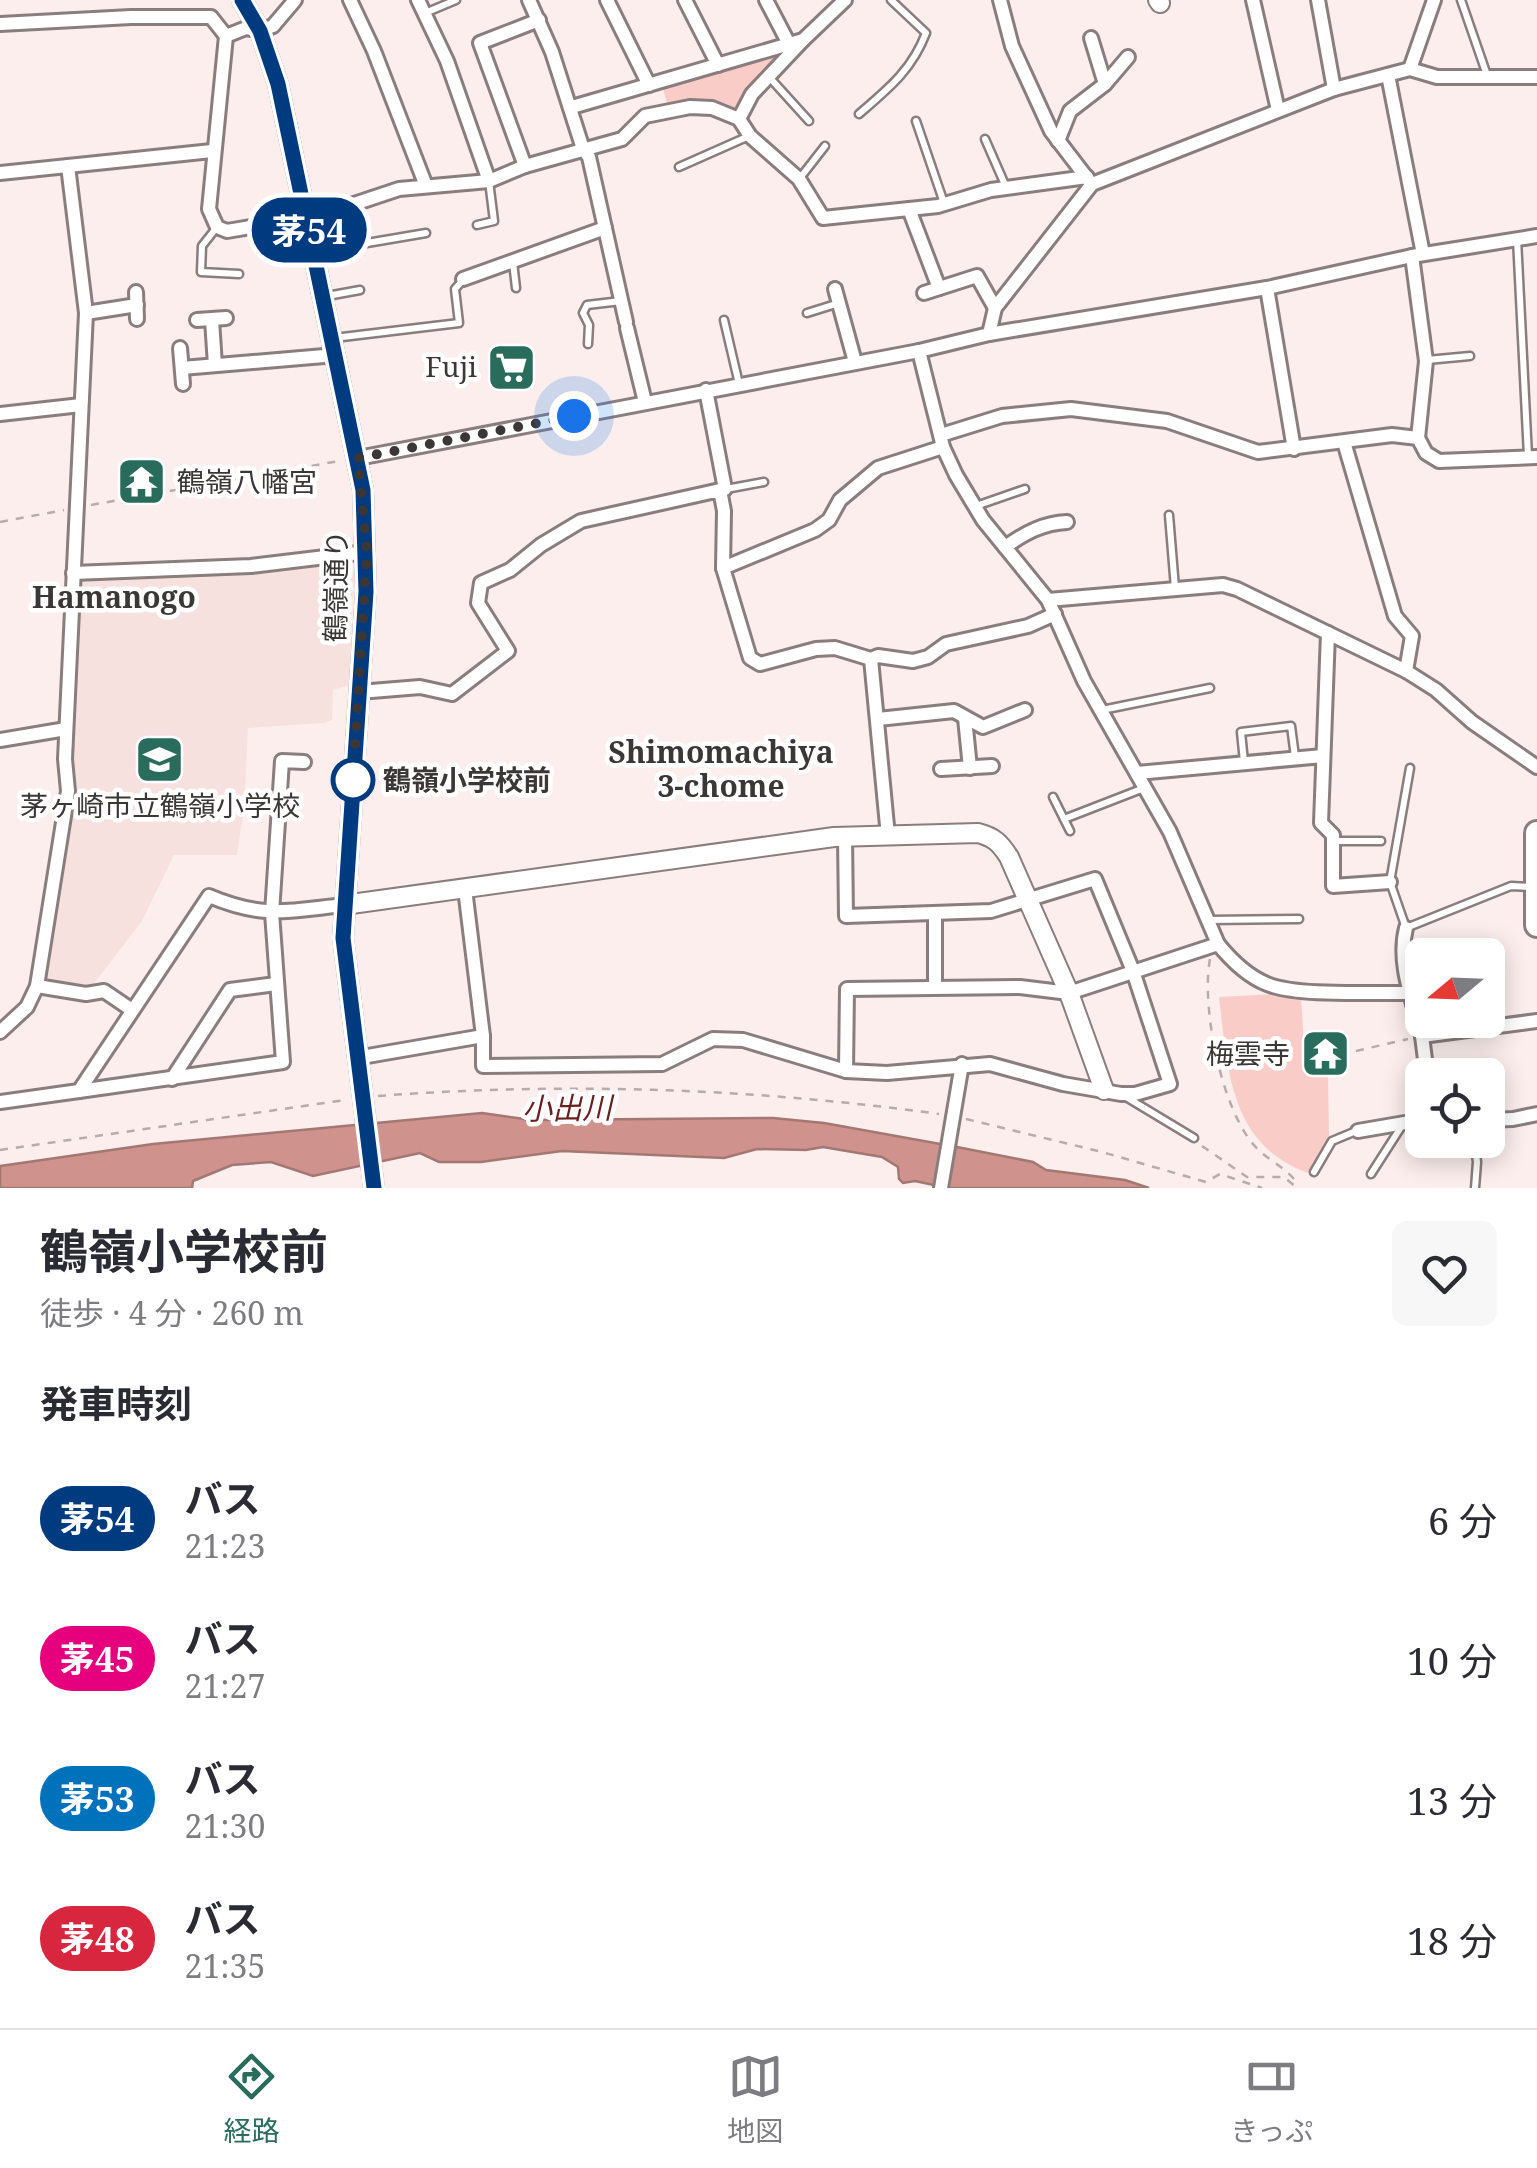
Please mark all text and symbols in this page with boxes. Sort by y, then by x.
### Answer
line badge: 茅54 [252,198,366,262]
text: 茅54 [272,207,346,254]
supermarket icon: Fuji [486,341,538,393]
place label: Fuji [425,347,477,385]
your location [549,391,599,441]
temple icon: 鶴嶺八幡宮 [116,456,168,508]
place label: 鶴嶺八幡宮 [177,462,317,500]
street label: 鶴嶺通り [315,530,355,642]
district label: Hamanogo [32,576,196,617]
district label: Shimomachiya 3-chome [608,731,834,806]
school or university icon: 茅ヶ崎市立鶴嶺小学校 [134,733,186,785]
marker: 鶴嶺小学校前 [332,759,374,801]
place label: 鶴嶺小学校前 [383,760,551,798]
place label: 茅ヶ崎市立鶴嶺小学校 [20,786,300,824]
north arrow [1405,938,1505,1038]
map controls [1405,938,1505,1158]
temple icon: 梅雲寺 [1299,1028,1351,1080]
place label: 梅雲寺 [1206,1034,1290,1072]
button: locate [1405,1058,1505,1158]
water label: 小出川 [522,1086,615,1129]
text: 鶴嶺小学校前 [40,1218,328,1283]
button: heart [1392,1221,1497,1326]
text: 徒歩 · 4 分 · 260 m [40,1291,304,1334]
text: 発車時刻 [40,1377,192,1429]
text: バス [185,1472,261,1524]
text: 6 分 [1428,1494,1497,1546]
text: 茅54 [60,1495,135,1542]
text: 21:23 [185,1524,265,1567]
text: バス [185,1612,261,1664]
text: 10 分 [1407,1634,1497,1686]
text: 茅45 [60,1635,135,1682]
text: 21:27 [185,1664,265,1707]
text: バス [185,1752,261,1804]
text: 13 分 [1407,1774,1497,1826]
text: 茅53 [60,1775,135,1822]
text: 21:30 [185,1804,265,1847]
text: バス [185,1892,261,1944]
text: 18 分 [1407,1914,1497,1966]
text: 茅48 [60,1915,135,1962]
text: 21:35 [185,1944,265,1987]
tab: 経路 [224,2049,280,2149]
tab: 地図 [727,2049,783,2149]
tab: きっぷ [1230,2049,1313,2149]

